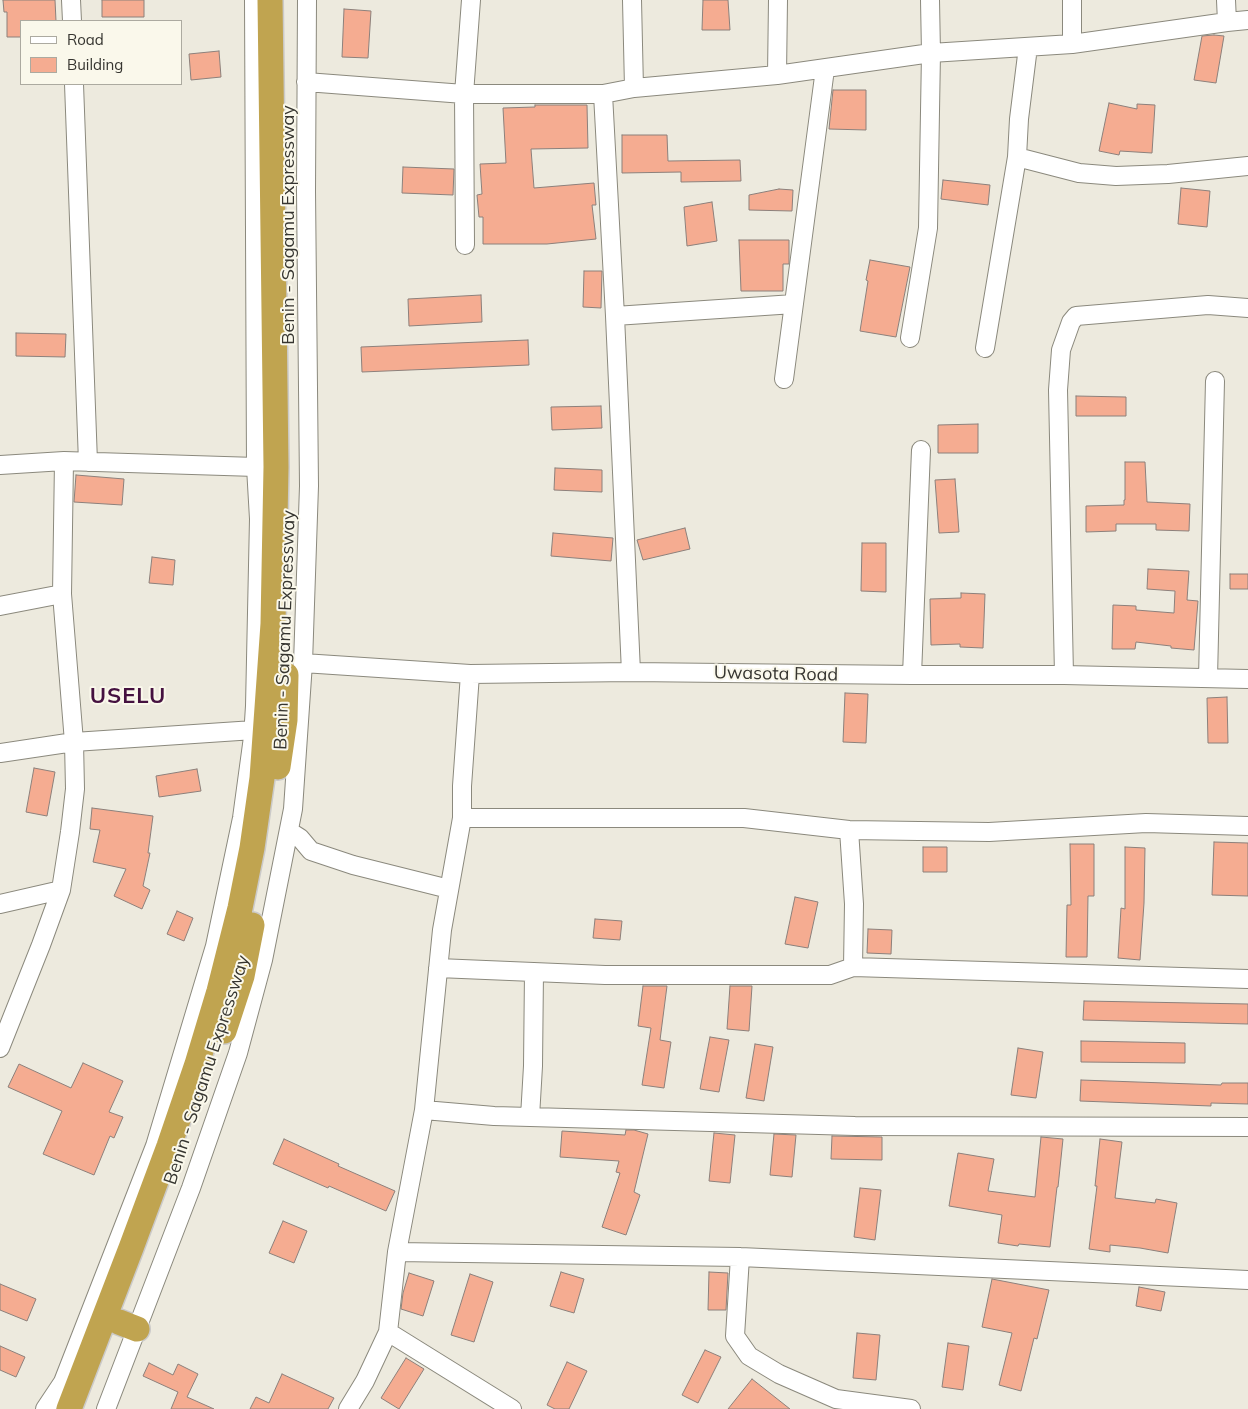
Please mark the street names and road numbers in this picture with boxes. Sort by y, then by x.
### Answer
street label: Benin - Sagamu Expressway [278,105,300,345]
street label: Benin - Sagamu Expressway [270,510,300,750]
street label: Uwasota Road [714,662,838,686]
street label: Benin - Sagamu Expressway [160,953,254,1187]

